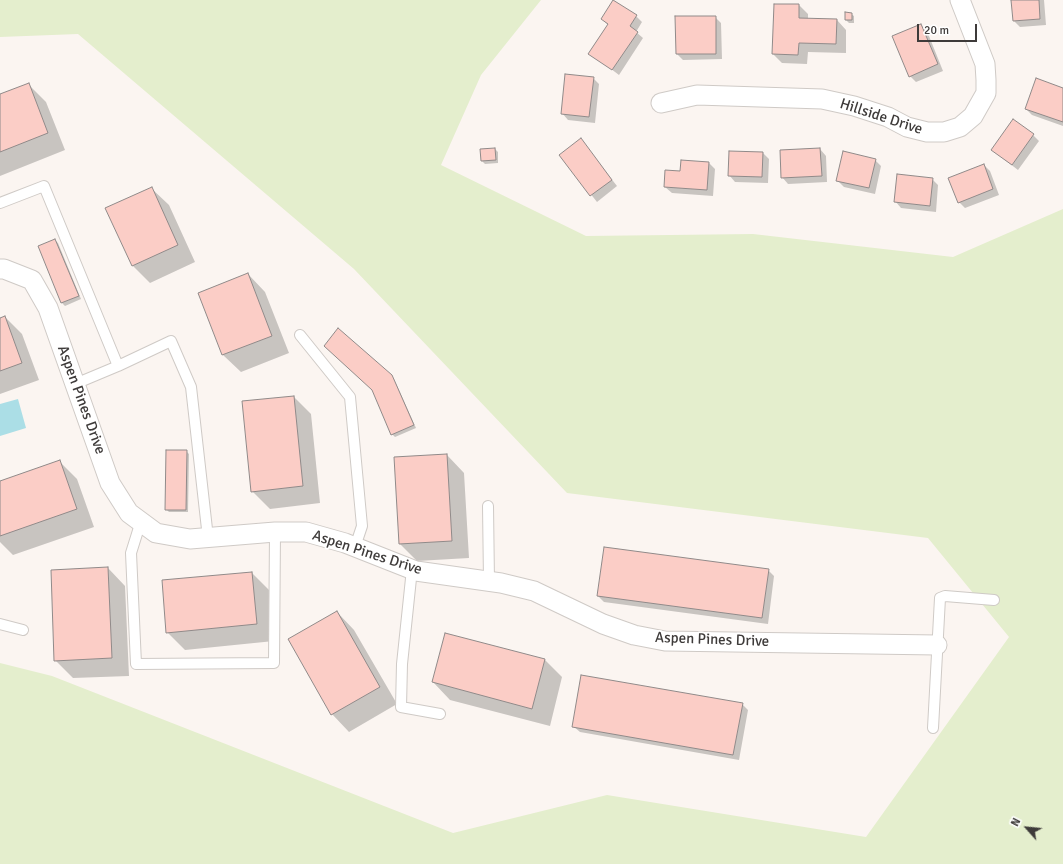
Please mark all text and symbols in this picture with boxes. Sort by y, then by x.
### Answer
scale bar [919,16,979,42]
text: 20 m [924,23,949,38]
street label: Hillside Drive [837,95,925,139]
street label: Aspen Pines Drive [53,343,109,457]
street label: Aspen Pines Drive [310,527,424,579]
street label: Aspen Pines Drive [655,629,769,651]
north arrow [1007,808,1047,848]
text: N [1008,816,1023,829]

